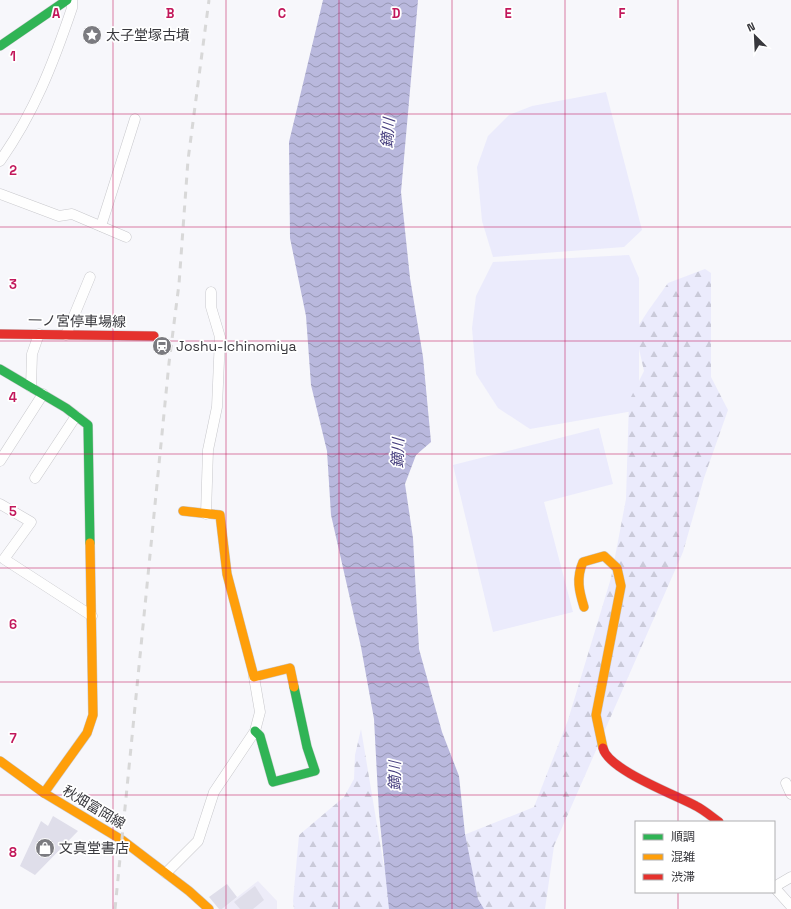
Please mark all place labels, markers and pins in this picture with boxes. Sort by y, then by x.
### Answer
place icon: 太子堂塚古墳 [81,24,103,46]
place label: 太子堂塚古墳 [106,26,190,44]
station icon: Joshu-Ichinomiya [151,335,173,357]
place label: Joshu-Ichinomiya [176,337,297,355]
shop icon: 文真堂書店 [34,837,56,859]
place label: 文真堂書店 [59,839,129,857]

